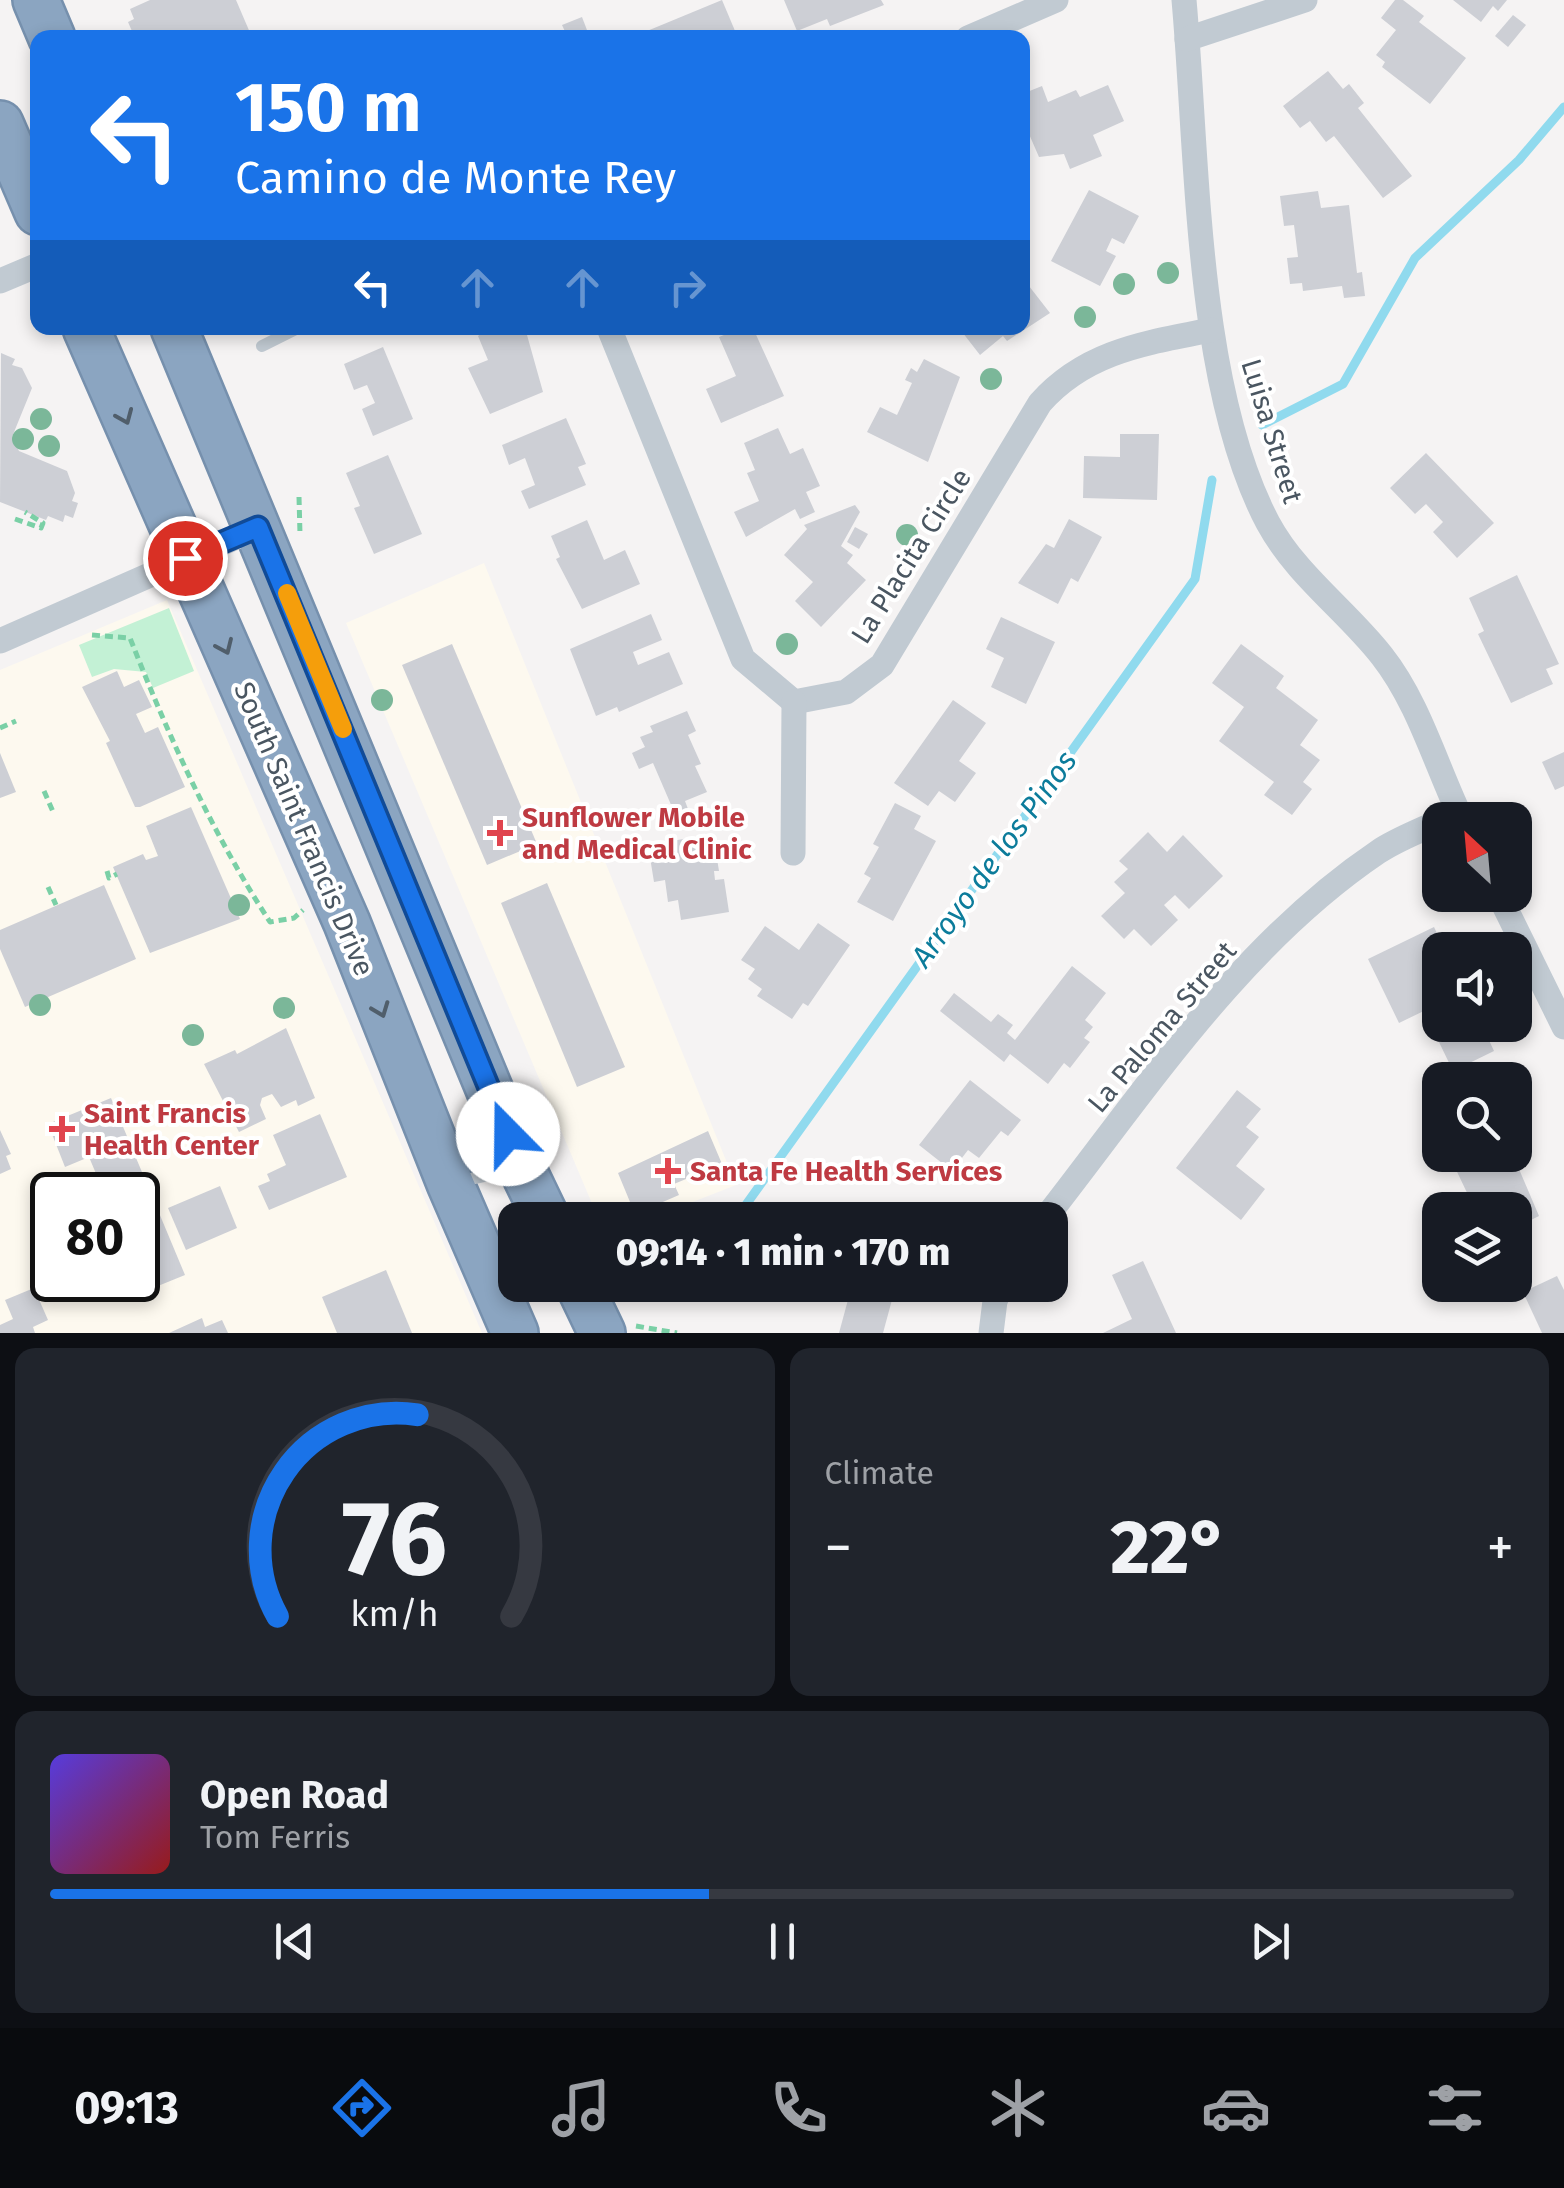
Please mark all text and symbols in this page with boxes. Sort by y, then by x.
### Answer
text: 150 m [235,66,422,150]
icon: left [70,70,200,200]
text: Camino de Monte Rey [235,151,676,205]
icon: left [345,260,400,315]
icon: ahead [450,260,505,315]
icon: ahead [555,260,610,315]
icon: right [660,260,715,315]
street label: Luisa Street [1234,355,1310,508]
one-way arrow [113,407,133,425]
street label: La Placita Circle [844,463,978,649]
pin [143,516,228,601]
icon: arrive [158,531,213,586]
one-way arrow [213,637,233,655]
street label: South Saint Francis Drive [227,677,381,981]
water label: Arroyo de los Pinos [903,744,1085,975]
place label: Sunflower Mobile and Medical Clinic [522,801,752,866]
north arrow [1422,802,1532,912]
map controls [1422,802,1532,1302]
marker: Sunflower Mobile and Medical Clinic [487,820,513,846]
button: sound [1422,932,1532,1042]
street label: La Paloma Street [1081,934,1244,1119]
one-way arrow [370,1000,390,1018]
button: search [1422,1062,1532,1172]
position arrow [456,1082,560,1186]
place label: Saint Francis Health Center [84,1097,260,1162]
marker: Saint Francis Health Center [49,1116,75,1142]
place label: Santa Fe Health Services [690,1155,1002,1188]
marker: Santa Fe Health Services [655,1158,681,1184]
speed limit sign: 80 [30,1172,160,1302]
button: layers [1422,1192,1532,1302]
text: 09:14 · 1 min · 170 m [616,1229,950,1275]
text: Climate [825,1454,934,1492]
text: 76 [342,1477,447,1602]
text: 22° [1111,1503,1228,1593]
text: − [825,1515,852,1581]
text: + [1487,1515,1514,1581]
text: km/h [351,1593,439,1635]
text: Open Road [200,1772,389,1818]
text: Tom Ferris [200,1818,350,1856]
icon: previous [267,1914,322,1969]
icon: pause [755,1914,810,1969]
icon: next [1243,1914,1298,1969]
icon: directions [327,2073,397,2143]
icon: music [546,2073,616,2143]
icon: phone [764,2073,834,2143]
icon: climate [983,2073,1053,2143]
icon: car [1201,2073,1271,2143]
icon: filters [1420,2073,1490,2143]
text: 09:13 [74,2081,179,2135]

